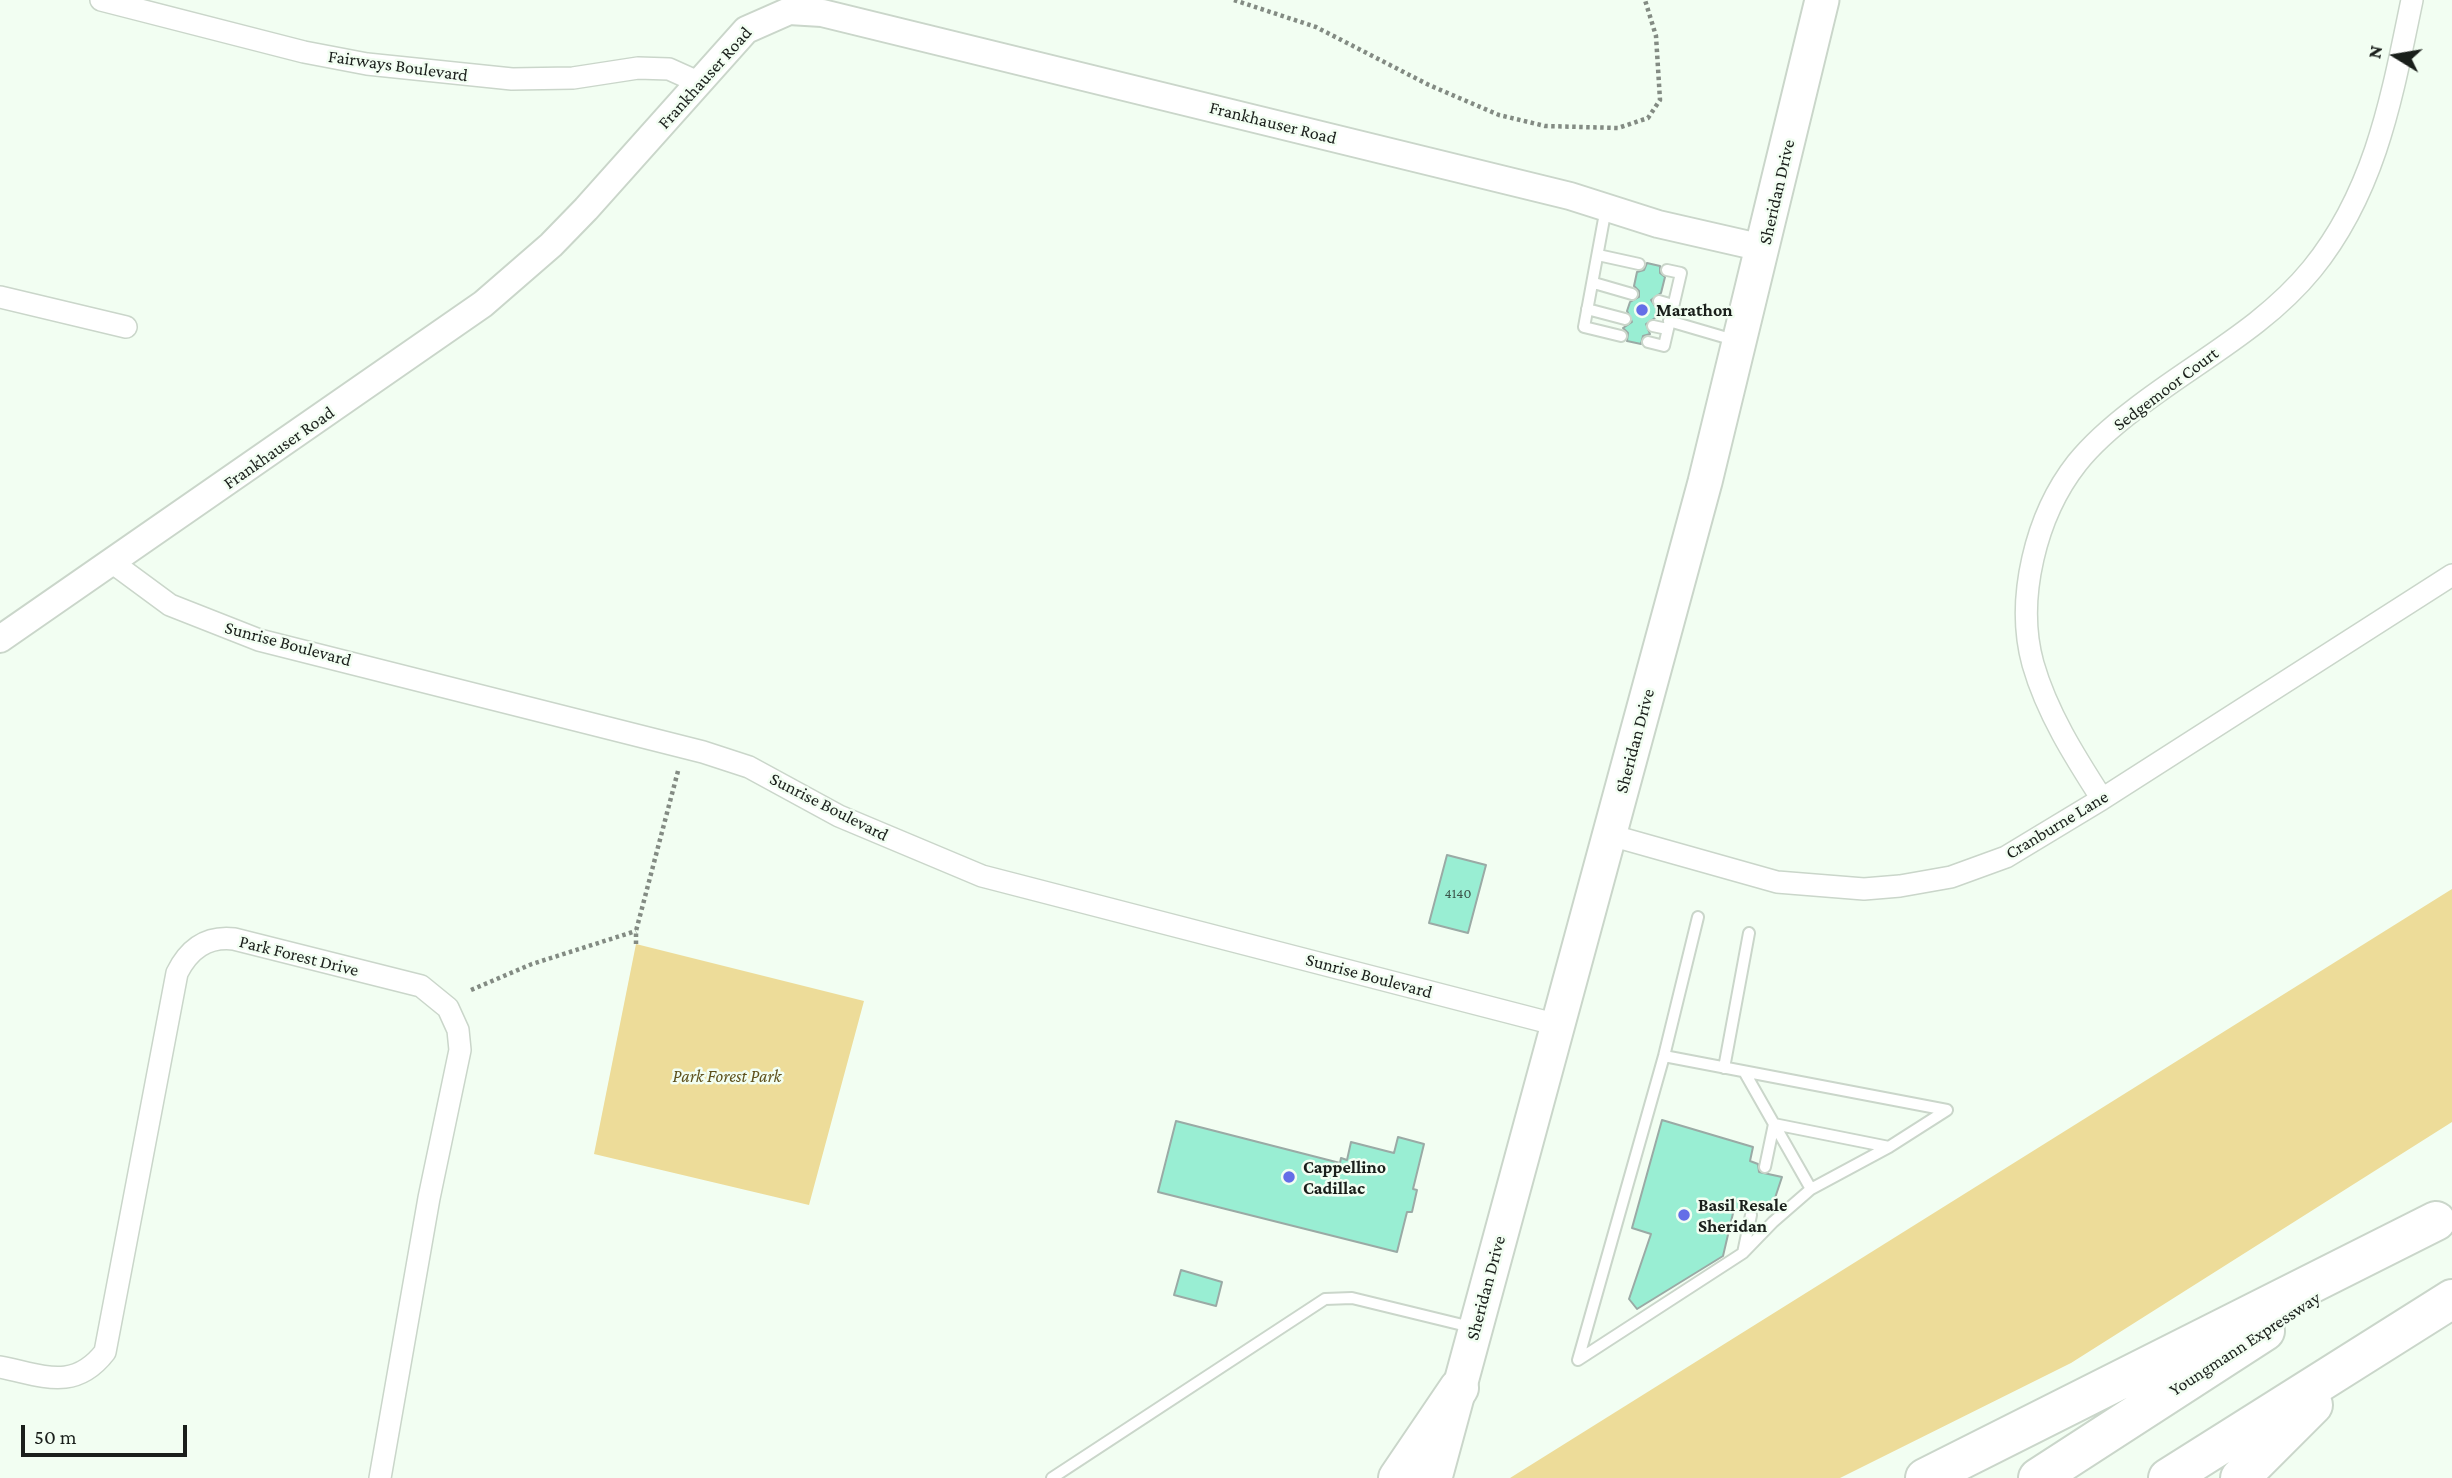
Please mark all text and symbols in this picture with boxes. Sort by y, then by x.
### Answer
north arrow [2361,21,2431,91]
street label: Frankhauser Road [653,22,757,134]
text: N [2363,44,2386,60]
street label: Fairways Boulevard [327,46,469,86]
street label: Frankhauser Road [1207,97,1339,149]
street label: Sheridan Drive [1754,137,1800,247]
place label: Marathon [1656,299,1733,321]
marker: Marathon [1634,302,1650,318]
street label: Sedgemoor Court [2109,343,2223,435]
street label: Frankhauser Road [219,402,339,494]
street label: Sunrise Boulevard [222,617,354,671]
street label: Sheridan Drive [1611,686,1659,796]
street label: Sunrise Boulevard [766,768,892,846]
street label: Cranburne Lane [2002,786,2112,864]
house number: 4140 [1445,886,1471,902]
street label: Park Forest Drive [237,931,361,981]
street label: Sunrise Boulevard [1303,949,1435,1003]
park label: Park Forest Park [673,1065,781,1087]
place label: Cappellino Cadillac [1303,1156,1386,1198]
marker: Cappellino Cadillac [1281,1169,1297,1185]
place label: Basil Resale Sheridan [1698,1194,1787,1236]
marker: Basil Resale Sheridan [1676,1207,1692,1223]
street label: Sheridan Drive [1462,1233,1510,1343]
street label: Youngmann Expressway [2165,1287,2325,1401]
scale bar [24,1412,191,1456]
text: 50 m [34,1425,77,1449]

